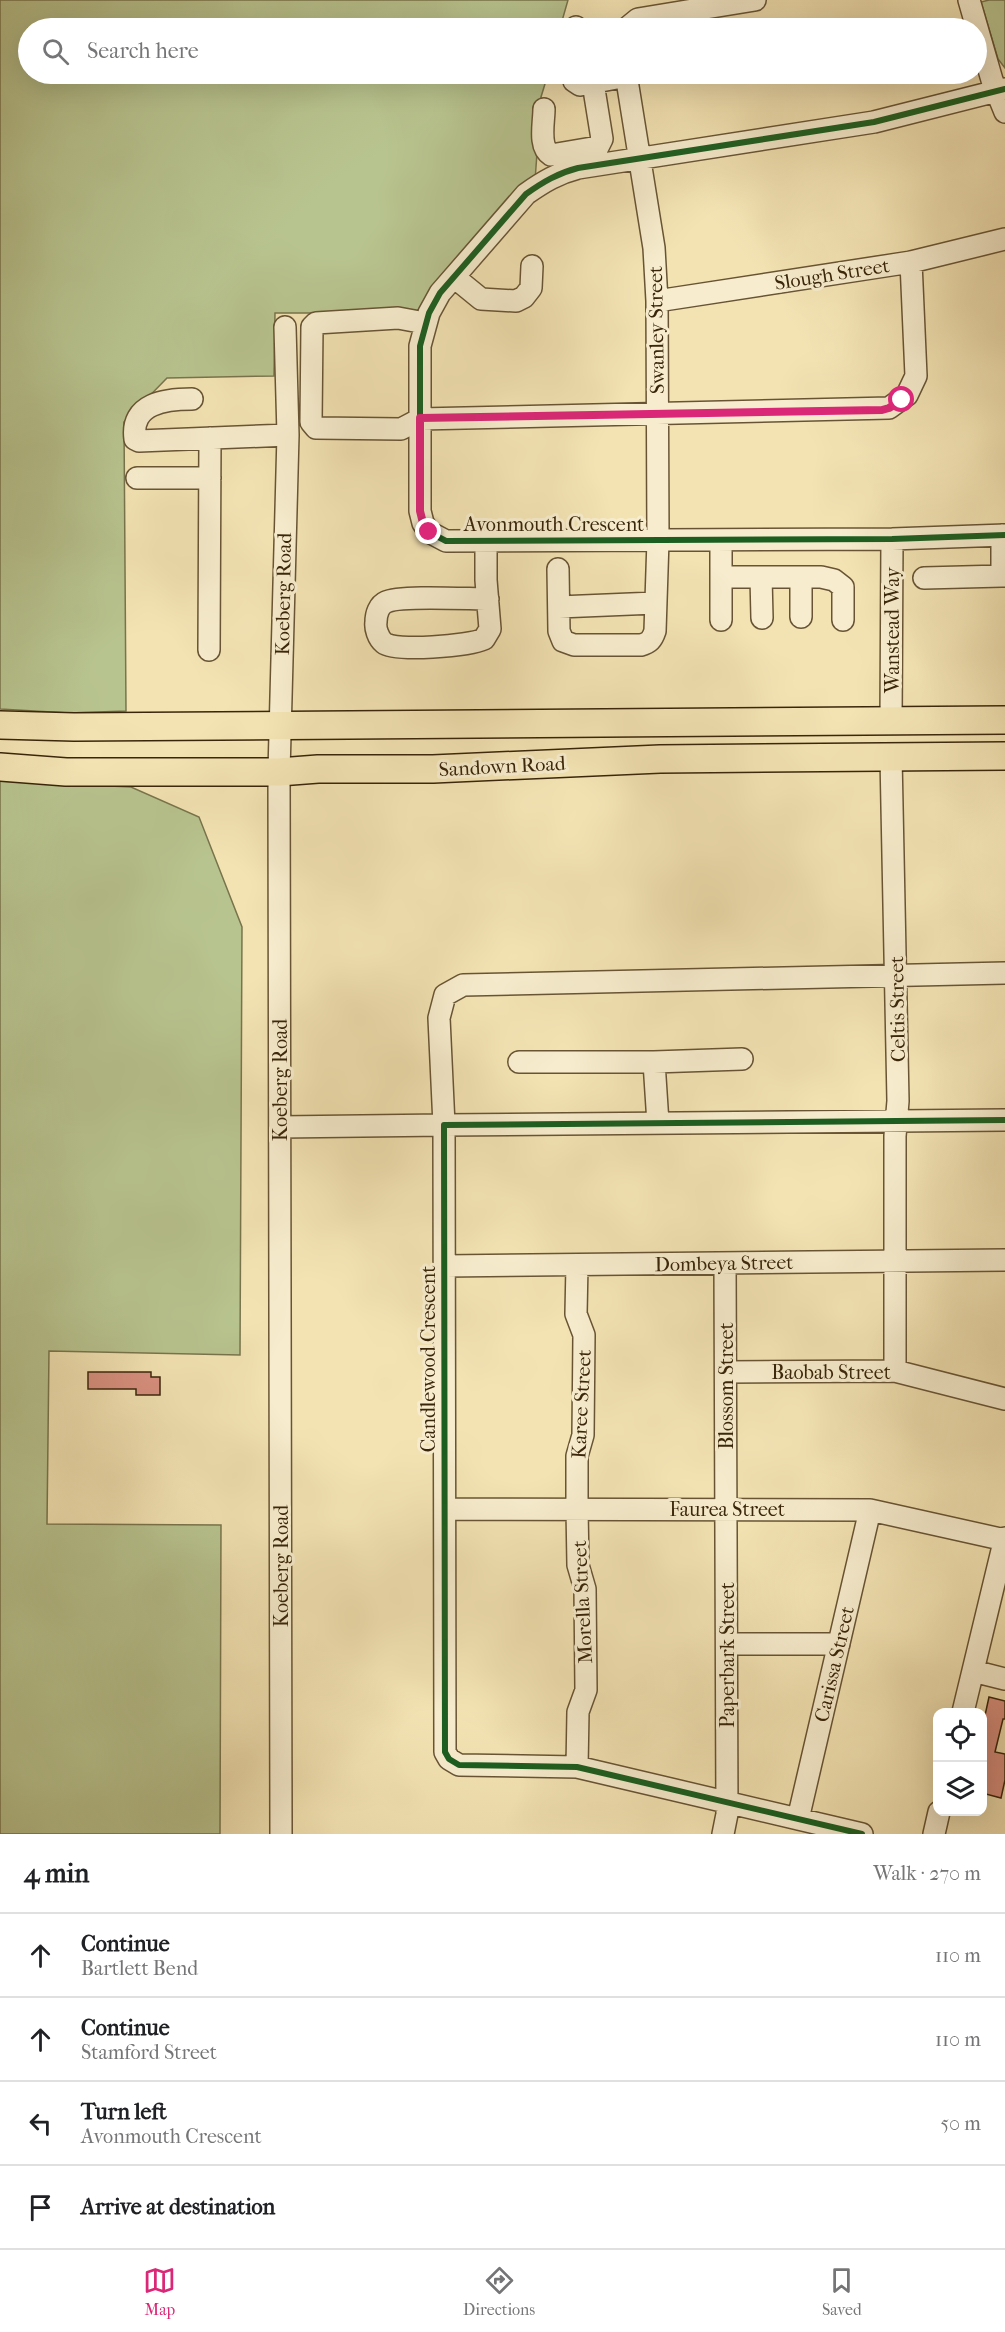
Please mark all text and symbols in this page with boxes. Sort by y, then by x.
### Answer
search box [18,18,987,84]
icon: search [39,35,72,68]
text: Search here [87,38,199,64]
street label: Slough Street [773,254,891,295]
street label: Swanley Street [644,266,669,394]
route start [888,386,914,412]
street label: Avonmouth Crescent [463,513,644,536]
route end [415,518,441,544]
street label: Koeberg Road [271,531,296,655]
street label: Wanstead Way [881,566,904,694]
street label: Sandown Road [438,752,567,781]
street label: Celtis Street [885,956,910,1062]
street label: Koeberg Road [269,1018,292,1141]
street label: Dombeya Street [654,1251,794,1276]
street label: Candlewood Crescent [417,1266,440,1452]
street label: Blossom Street [715,1322,738,1450]
street label: Karee Street [567,1349,596,1459]
street label: Baobab Street [771,1361,891,1384]
street label: Faurea Street [669,1498,785,1521]
street label: Koeberg Road [270,1504,293,1627]
street label: Morella Street [568,1540,597,1664]
street label: Paperbark Street [716,1582,739,1728]
street label: Carissa Street [810,1604,859,1724]
map controls [933,1708,987,1816]
button: locate [933,1708,987,1762]
button: layers [933,1762,987,1816]
text: 4 min [24,1858,89,1889]
text: Walk · 270 m [873,1862,981,1885]
text: Continue [81,1931,170,1957]
icon: ahead [24,1939,57,1972]
text: 110 m [935,1944,981,1967]
text: Bartlett Bend [81,1957,198,1980]
text: Continue [81,2015,170,2041]
icon: ahead [24,2023,57,2056]
text: 110 m [935,2028,981,2051]
text: Stamford Street [81,2041,217,2064]
text: Turn left [81,2099,167,2125]
icon: left [24,2107,57,2140]
text: 50 m [940,2112,981,2135]
text: Avonmouth Crescent [81,2125,262,2148]
icon: arrive [24,2191,57,2224]
text: Arrive at destination [81,2194,275,2220]
tab: Map [143,2264,176,2319]
tab: Directions [463,2264,535,2319]
tab: Saved [822,2264,862,2319]

